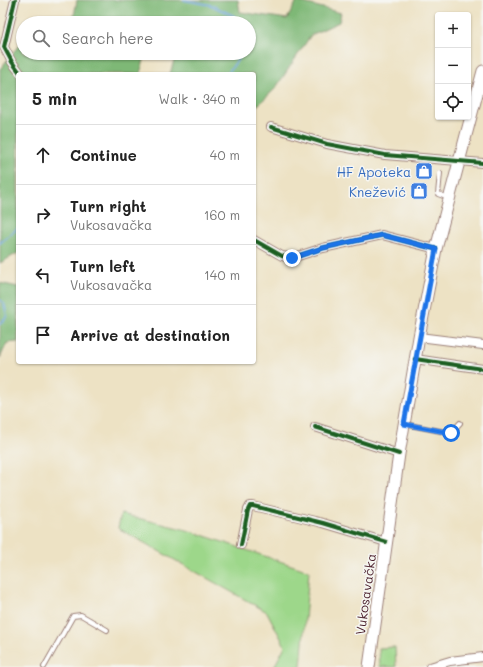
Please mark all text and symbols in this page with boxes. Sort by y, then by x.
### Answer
map controls [435,12,471,120]
button: + [435,12,471,48]
search box [16,16,256,60]
icon: search [30,27,52,49]
text: Search here [62,28,153,48]
button: − [435,48,471,84]
button: locate [435,84,471,120]
text: 5 min [32,87,77,109]
text: Walk · 340 m [159,90,240,107]
icon: ahead [32,144,54,166]
text: Continue [70,145,137,165]
text: 40 m [210,146,240,163]
shop icon: HF Apoteka [414,161,434,181]
place label: HF Apoteka [337,163,411,180]
shop icon: Knežević [409,181,429,201]
place label: Knežević [349,183,406,200]
text: Turn right [70,196,147,216]
icon: right [32,204,54,226]
text: 160 m [204,206,240,223]
text: Vukosavačka [70,216,152,233]
route end [283,249,301,267]
text: Turn left [70,256,135,276]
icon: left [32,264,54,286]
text: 140 m [204,266,240,283]
text: Vukosavačka [70,276,152,293]
icon: arrive [32,324,54,346]
text: Arrive at destination [70,325,230,345]
route start [442,424,460,442]
street label: Vukosavačka [351,552,379,636]

